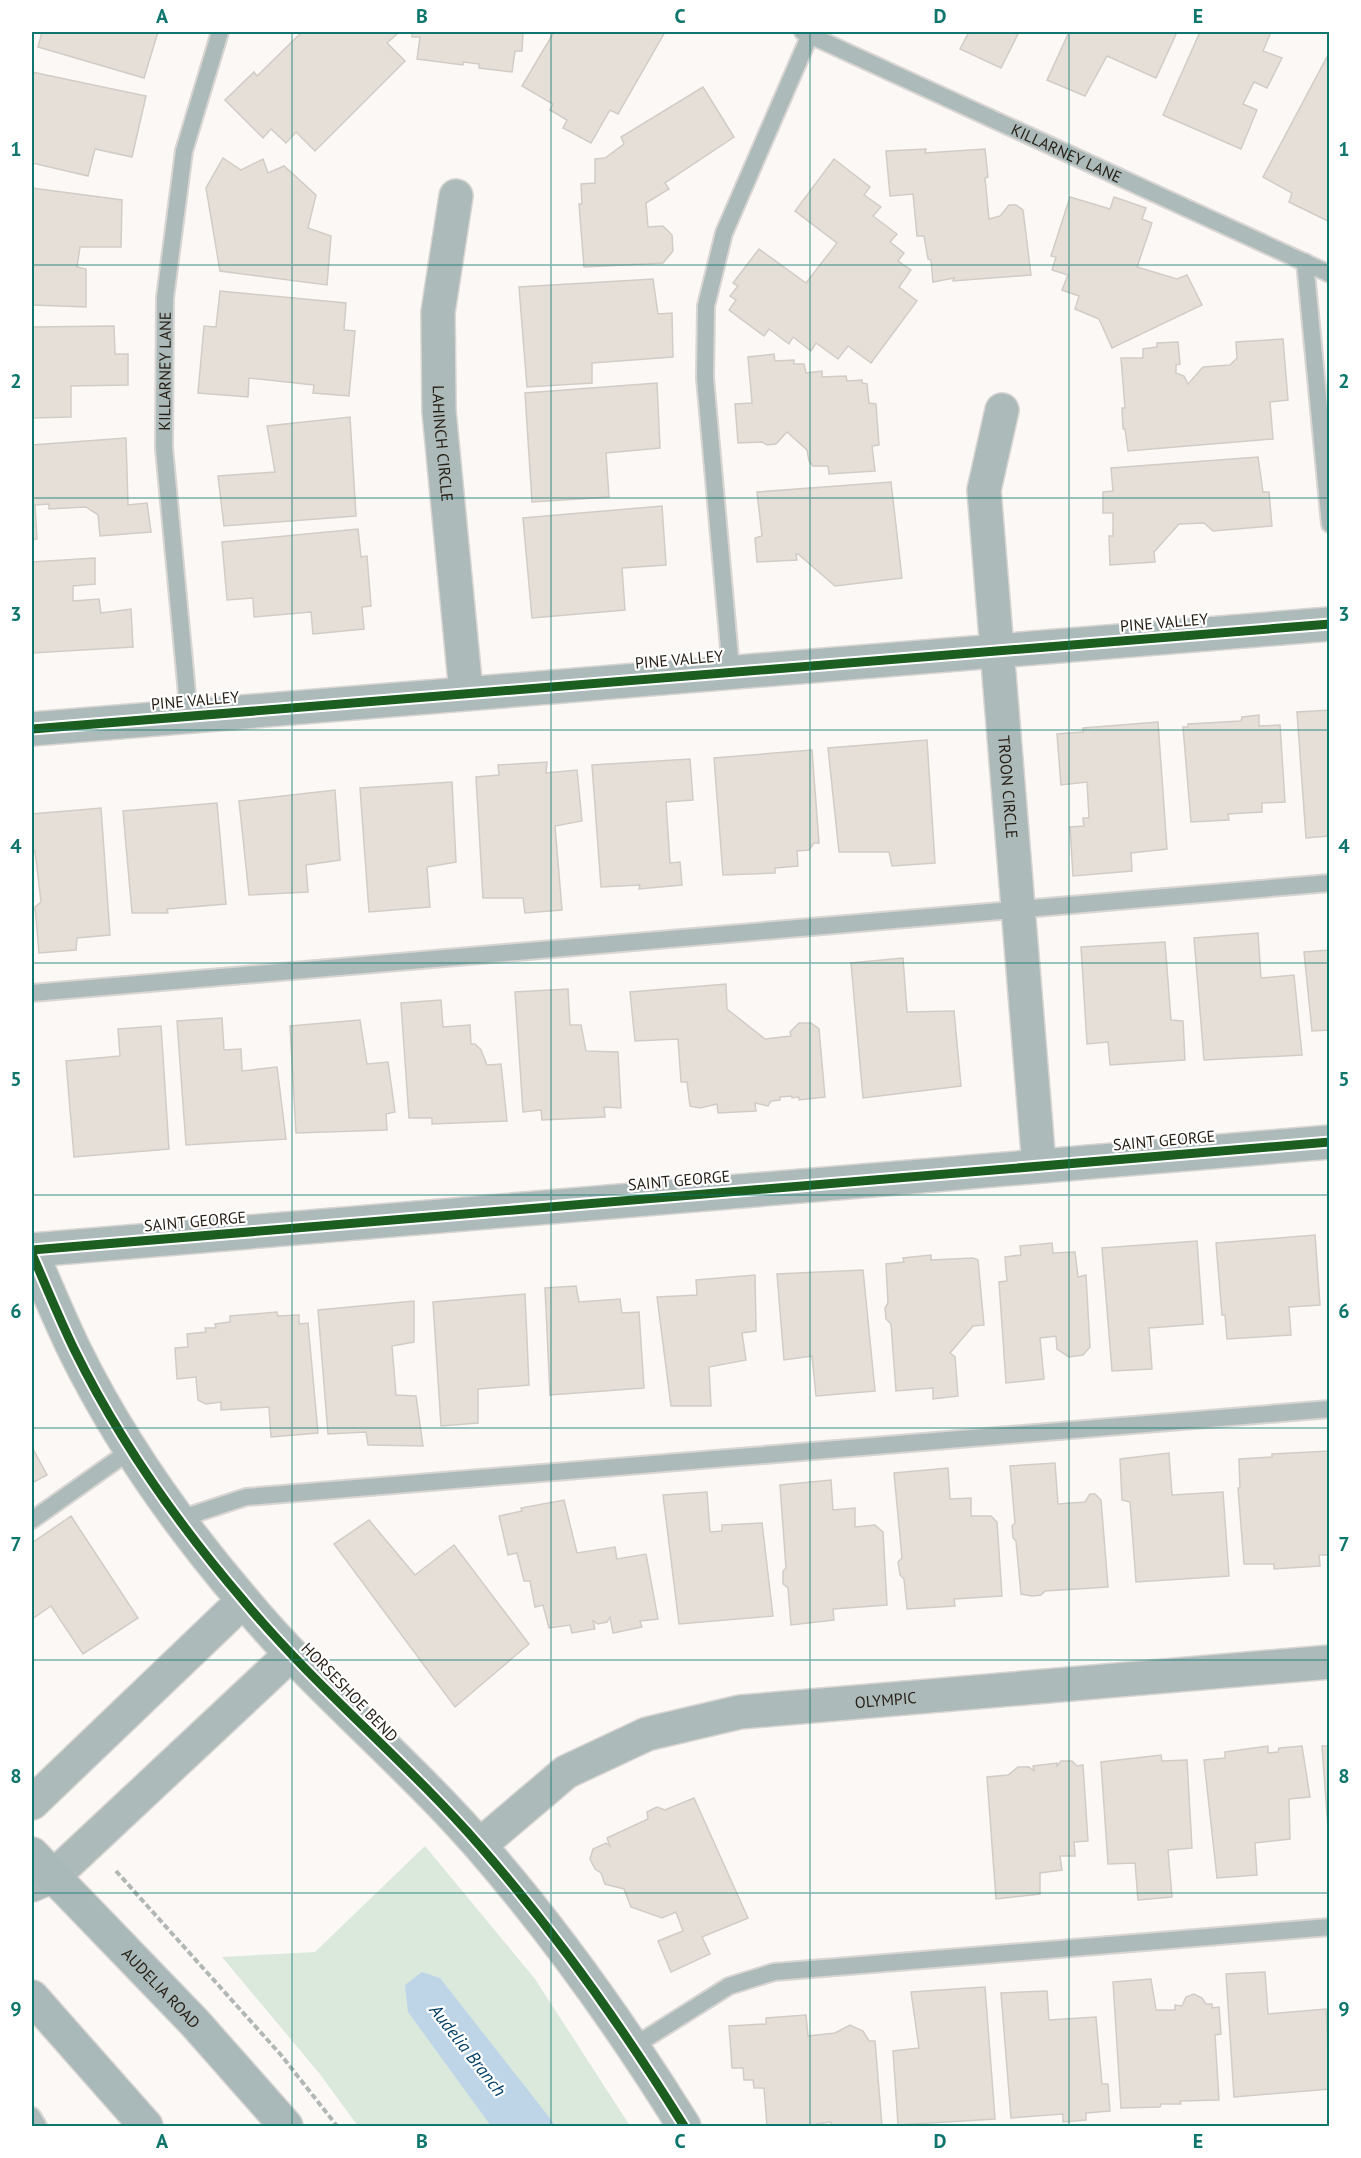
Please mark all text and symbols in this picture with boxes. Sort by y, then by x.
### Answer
text: A [156,3,169,29]
text: B [416,3,428,29]
text: C [674,3,686,29]
text: D [934,3,947,29]
text: E [1193,3,1203,29]
street label: KILLARNEY LANE [1008,119,1125,187]
text: 1 [10,136,22,162]
text: 1 [1338,136,1350,162]
street label: KILLARNEY LANE [154,311,175,431]
text: 2 [10,368,22,394]
text: 2 [1338,368,1350,394]
street label: LAHINCH CIRCLE [429,385,458,503]
text: 3 [10,601,22,627]
text: 3 [1338,601,1350,627]
street label: PINE VALLEY [1119,608,1209,636]
street label: PINE VALLEY [634,645,724,673]
street label: PINE VALLEY [150,686,240,714]
street label: TROON CIRCLE [994,735,1022,839]
text: 4 [10,833,22,859]
text: 4 [1338,833,1350,859]
text: 5 [10,1066,22,1092]
text: 5 [1338,1066,1350,1092]
street label: SAINT GEORGE [1112,1126,1216,1154]
street label: SAINT GEORGE [627,1166,731,1194]
street label: SAINT GEORGE [143,1207,247,1235]
text: 6 [10,1298,22,1324]
text: 6 [1338,1298,1350,1324]
text: 7 [10,1531,22,1557]
text: 7 [1338,1531,1350,1557]
street label: HORSESHOE BEND [297,1638,403,1746]
street label: OLYMPIC [854,1687,917,1712]
text: 8 [10,1763,22,1789]
text: 8 [1338,1763,1350,1789]
street label: AUDELIA ROAD [118,1944,204,2032]
text: 9 [10,1996,22,2022]
text: 9 [1338,1996,1350,2022]
water label: Audelia Branch [424,1998,511,2101]
text: A [156,2128,169,2154]
text: B [416,2128,428,2154]
text: C [674,2128,686,2154]
text: D [934,2128,947,2154]
text: E [1193,2128,1203,2154]

